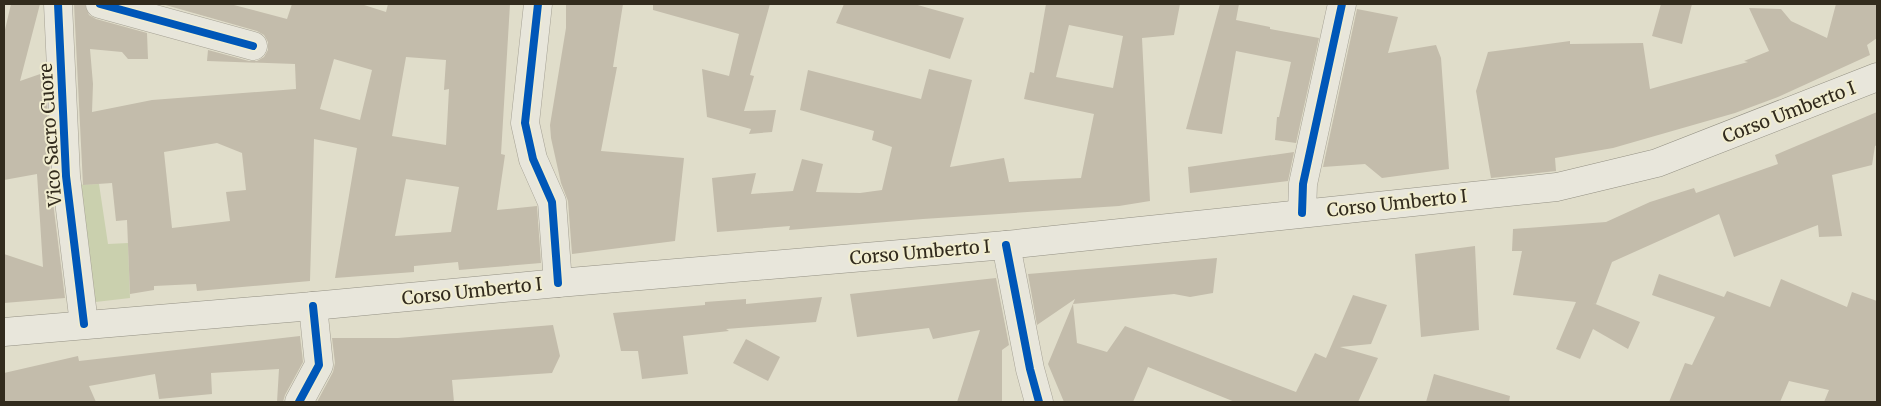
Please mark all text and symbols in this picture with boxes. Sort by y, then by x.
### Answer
street label: Vico Sacro Cuore [34,63,67,208]
street label: Corso Umberto I [1719,76,1859,148]
street label: Corso Umberto I [1326,184,1468,222]
street label: Corso Umberto I [849,234,991,270]
street label: Corso Umberto I [401,272,543,310]

